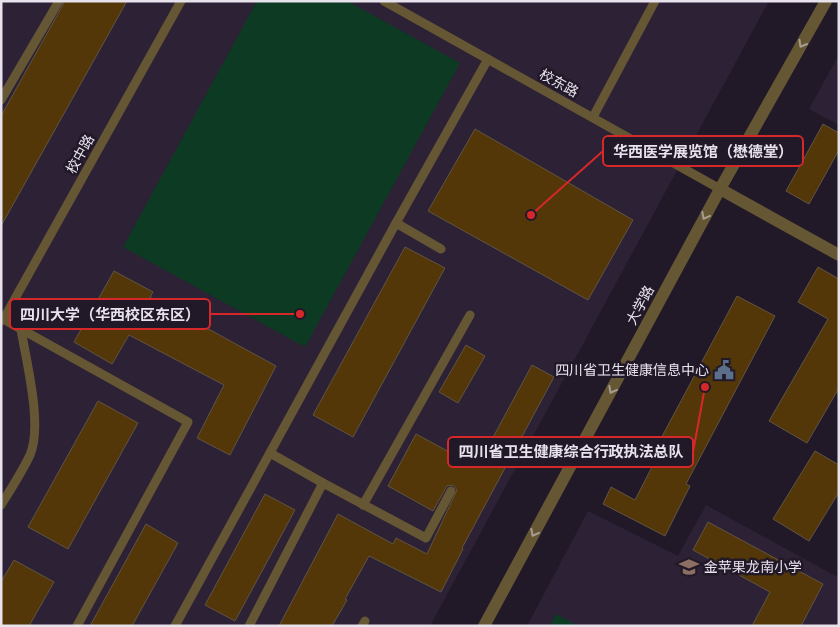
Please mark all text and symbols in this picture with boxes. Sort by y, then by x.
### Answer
one-way arrow [798,38,808,47]
street label: 校东路 [537,66,581,100]
street label: 校中路 [63,132,97,176]
callout: 华西医学展览馆（懋德堂） [603,136,803,166]
text: 华西医学展览馆（懋德堂） [613,143,793,161]
one-way arrow [702,211,712,220]
street label: 大学路 [623,283,657,327]
callout: 四川大学（华西校区东区） [10,299,210,329]
text: 四川大学（华西校区东区） [20,306,200,324]
public building icon: 四川省卫生健康信息中心 [713,359,735,381]
place label: 四川省卫生健康信息中心 [555,362,709,378]
one-way arrow [608,384,618,393]
callout: 四川省卫生健康综合行政执法总队 [448,437,693,467]
text: 四川省卫生健康综合行政执法总队 [458,443,684,461]
one-way arrow [530,527,540,536]
school or university icon: 金苹果龙南小学 [678,556,700,578]
place label: 金苹果龙南小学 [704,559,802,575]

